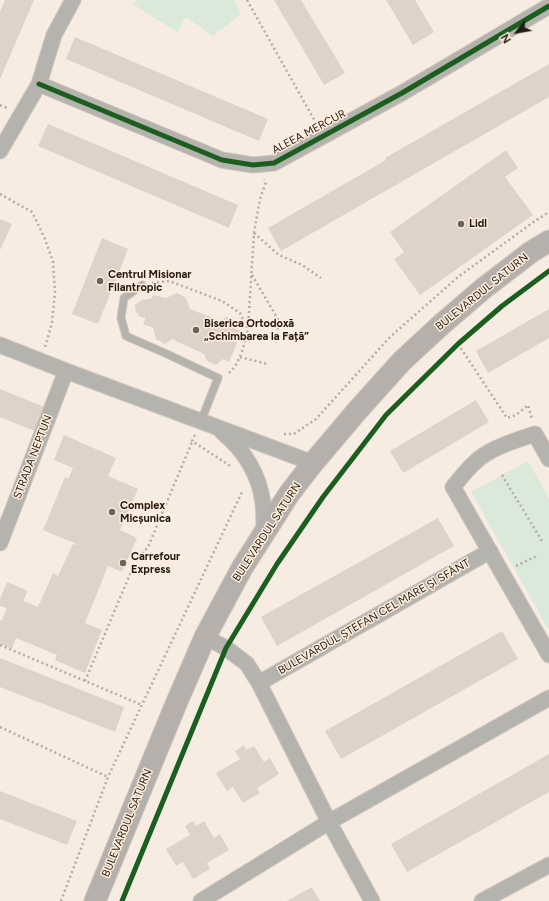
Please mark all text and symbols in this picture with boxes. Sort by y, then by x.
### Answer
north arrow [497,12,537,52]
text: N [499,31,514,45]
street label: ALEEA MERCUR [270,107,348,157]
place label: Lidl [469,217,487,231]
marker: Lidl [456,219,466,229]
street label: BULEVARDUL SATURN [433,251,531,333]
place label: Centrul Misionar Filantropic [108,268,191,294]
marker: Centrul Misionar Filantropic [95,276,105,286]
place label: Biserica Ortodoxă „Schimbarea la Față” [204,317,309,343]
marker: Biserica Ortodoxă „Schimbarea la Față” [191,325,201,335]
street label: STRADA NEPTUN [11,413,55,501]
street label: BULEVARDUL SATURN [230,480,304,584]
place label: Complex Micșunica [120,499,171,525]
marker: Complex Micșunica [107,507,117,517]
place label: Carrefour Express [131,550,180,576]
street label: BULEVARDUL ȘTEFAN CEL MARE ȘI SFÂNT [276,557,472,677]
marker: Carrefour Express [118,558,128,568]
street label: BULEVARDUL SATURN [99,767,155,879]

